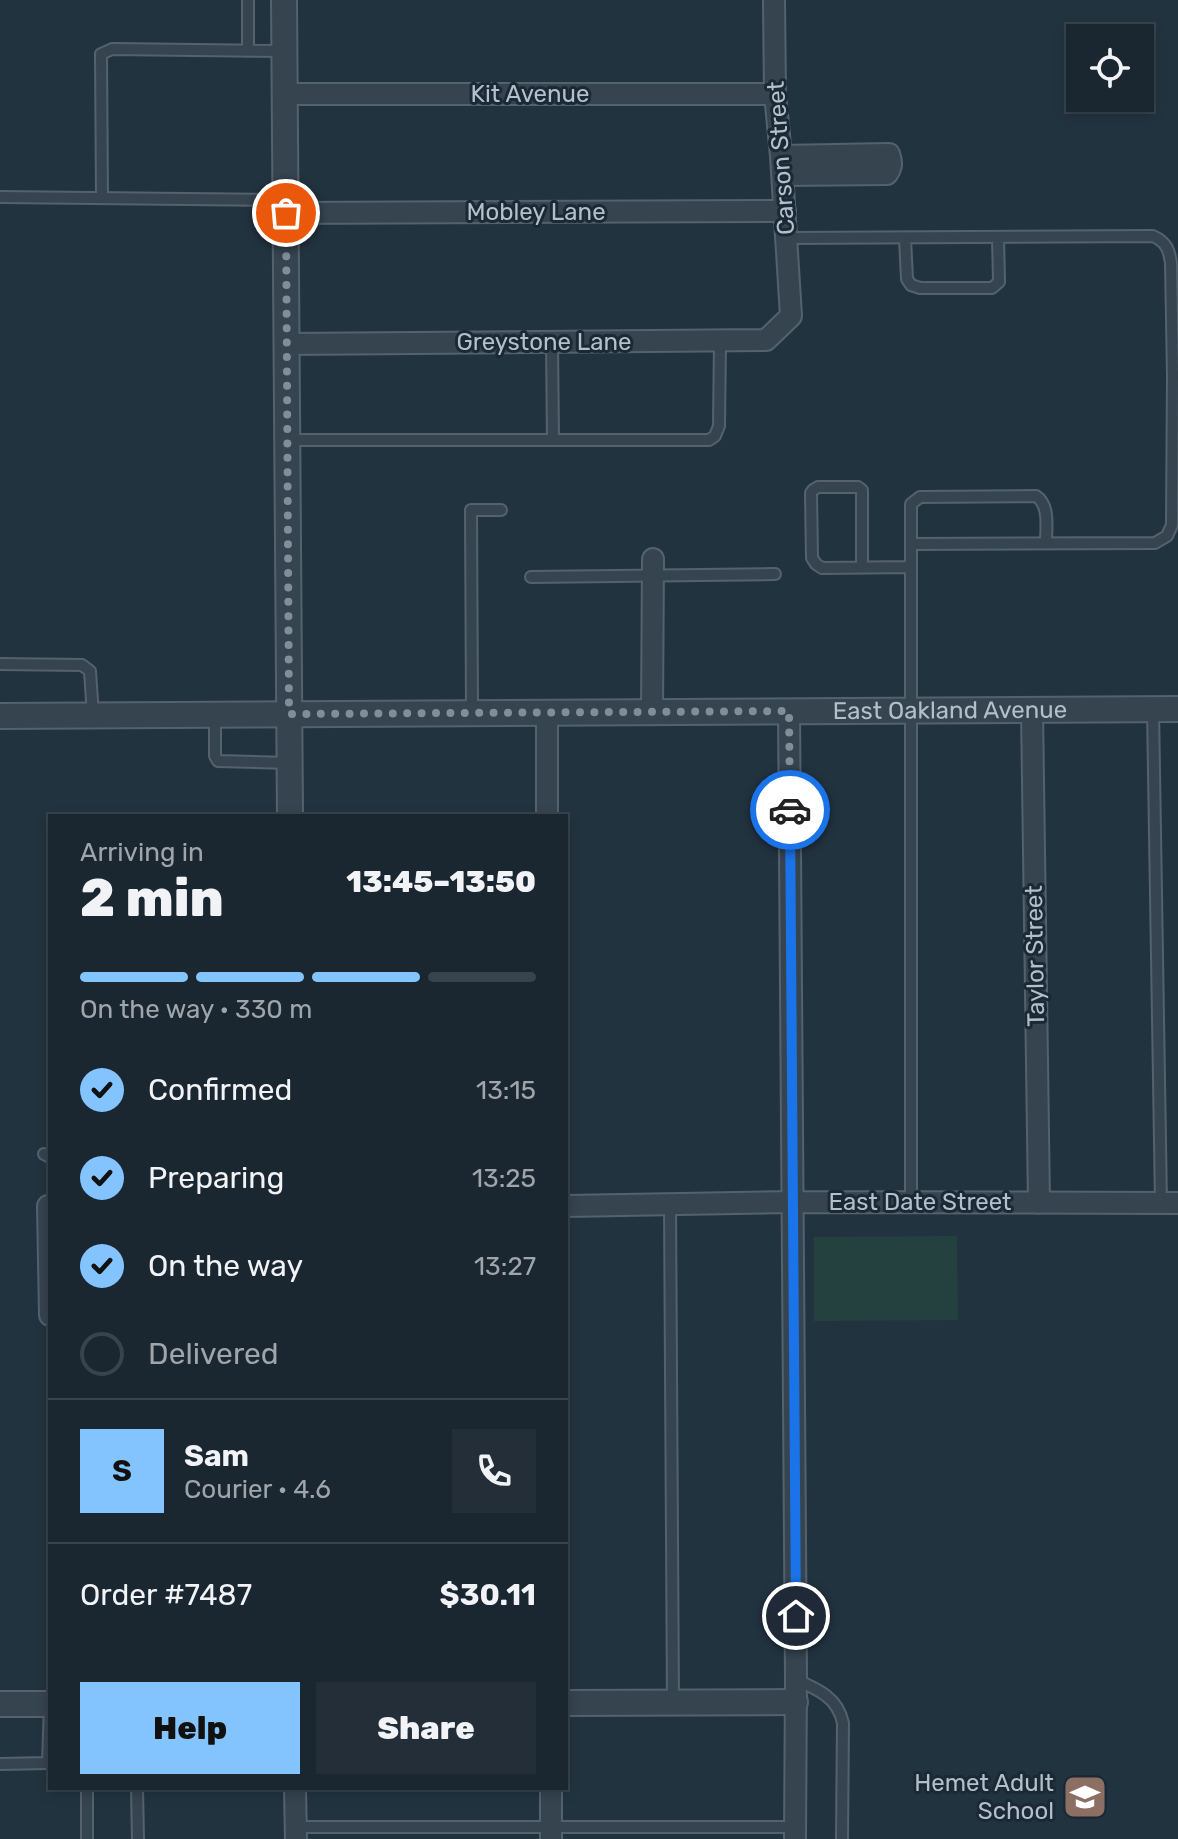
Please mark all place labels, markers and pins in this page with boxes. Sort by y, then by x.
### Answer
pin [252,179,320,247]
pin [762,1582,830,1650]
place label: Hemet Adult School [914,1769,1054,1825]
school or university icon: Hemet Adult School [1061,1773,1109,1821]

